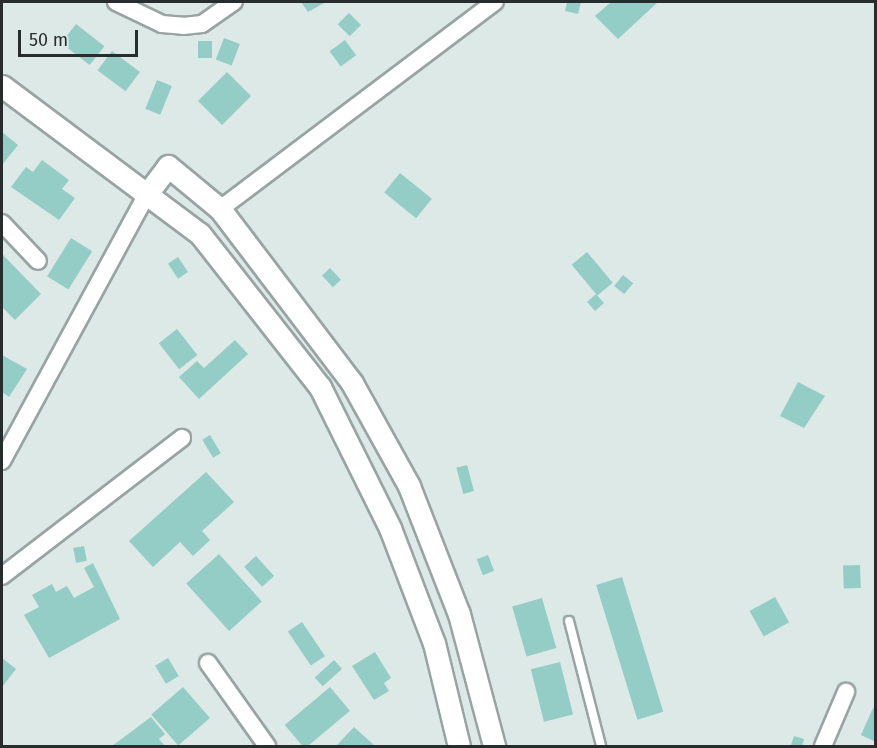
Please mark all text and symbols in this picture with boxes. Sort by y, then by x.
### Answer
scale bar [21,18,141,56]
text: 50 m [29,29,68,51]

